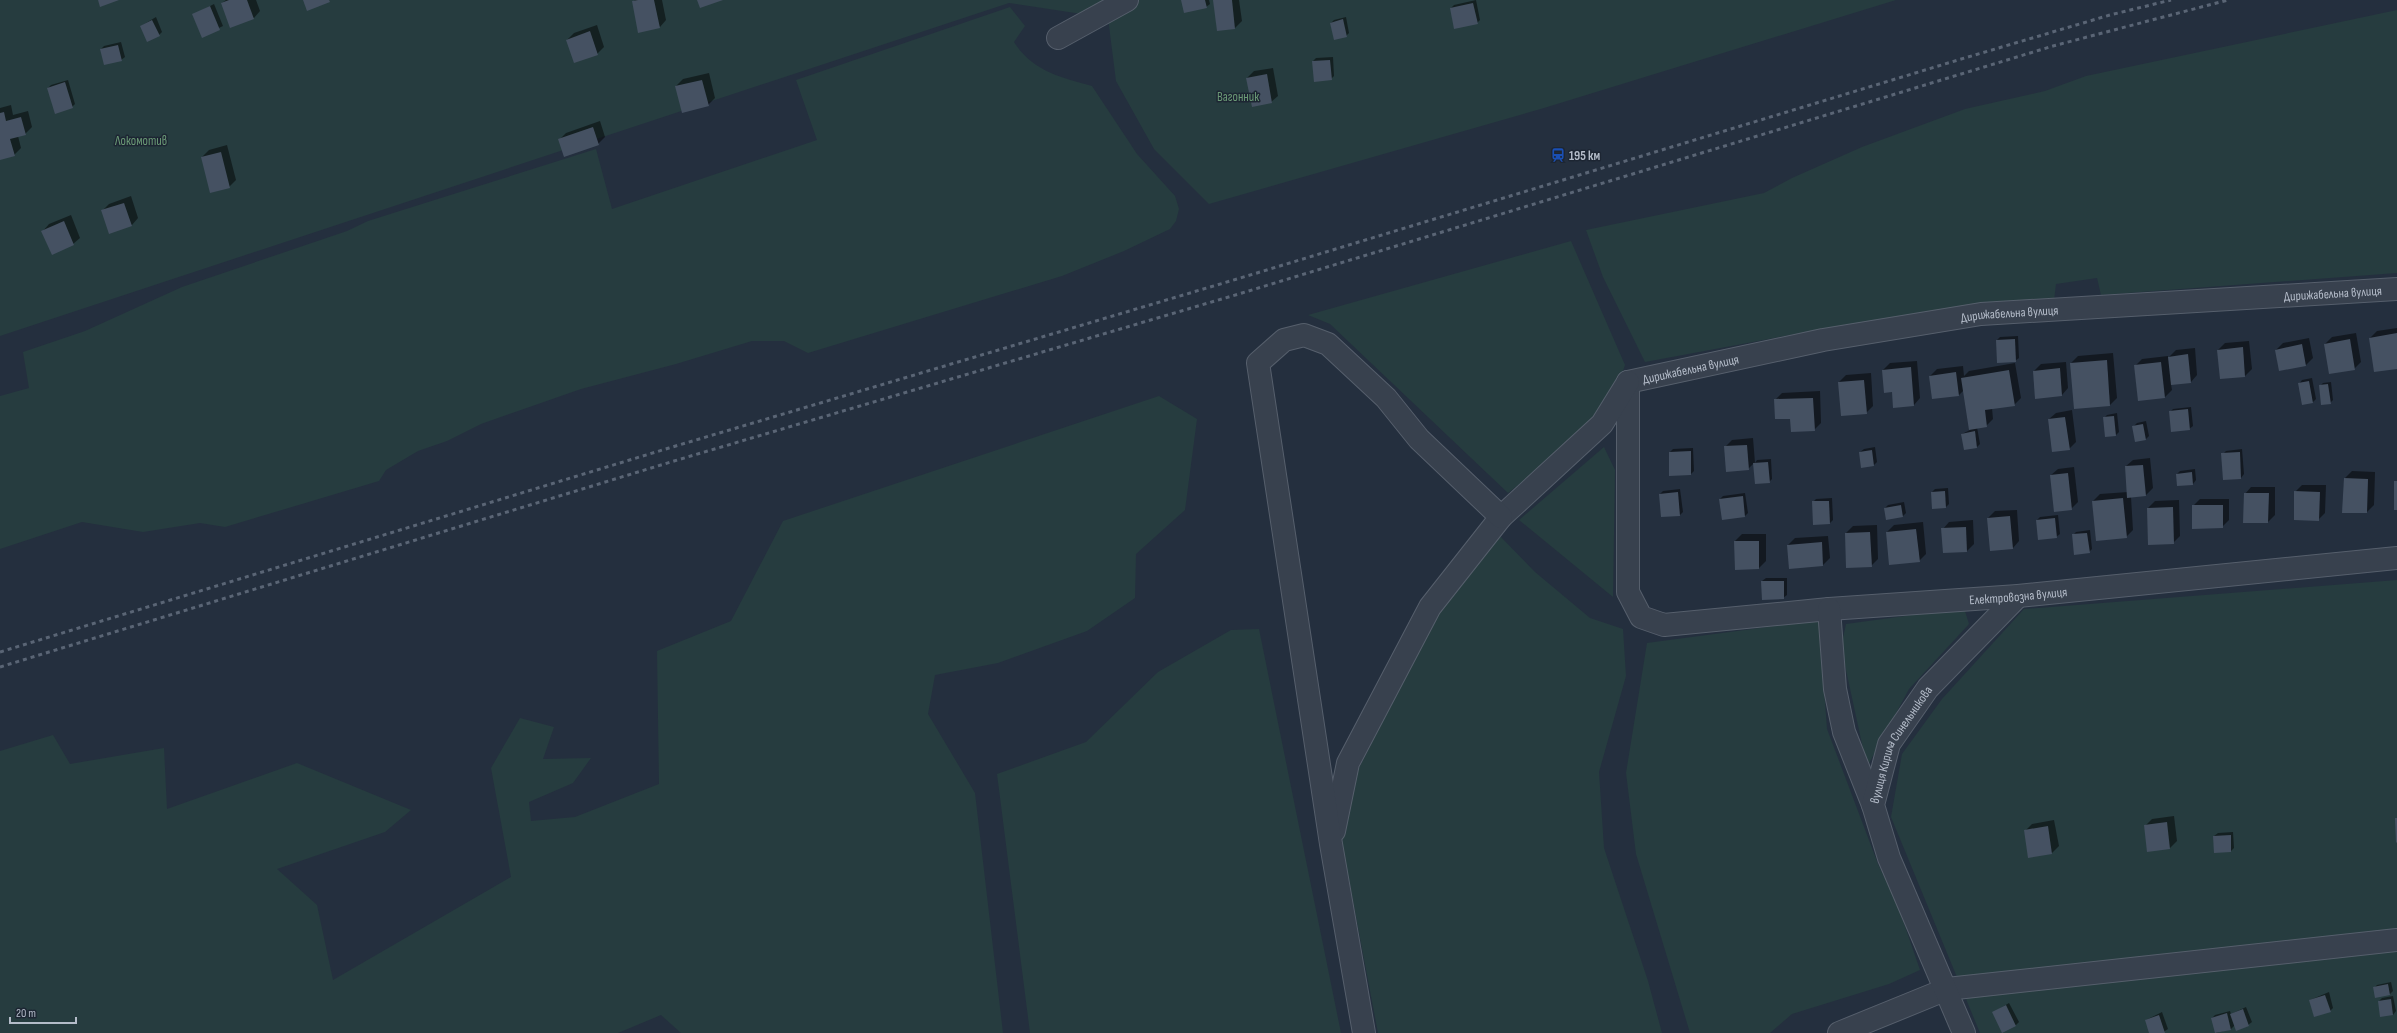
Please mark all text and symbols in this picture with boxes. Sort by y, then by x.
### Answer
park label: Вагонник [1217,89,1259,105]
park label: Локомотив [114,133,167,149]
station icon: 195 км [1550,147,1566,163]
place label: 195 км [1569,148,1600,164]
street label: Дирижабельна вулиця [2283,283,2382,305]
street label: Дирижабельна вулиця [1959,302,2059,326]
street label: Дирижабельна вулиця [1641,351,1740,388]
street label: Електровозна вулиця [1969,584,2068,608]
street label: вулиця Кирила Синельникова [1867,683,1936,805]
scale bar [10,999,76,1025]
text: 20 m [16,1006,36,1021]

